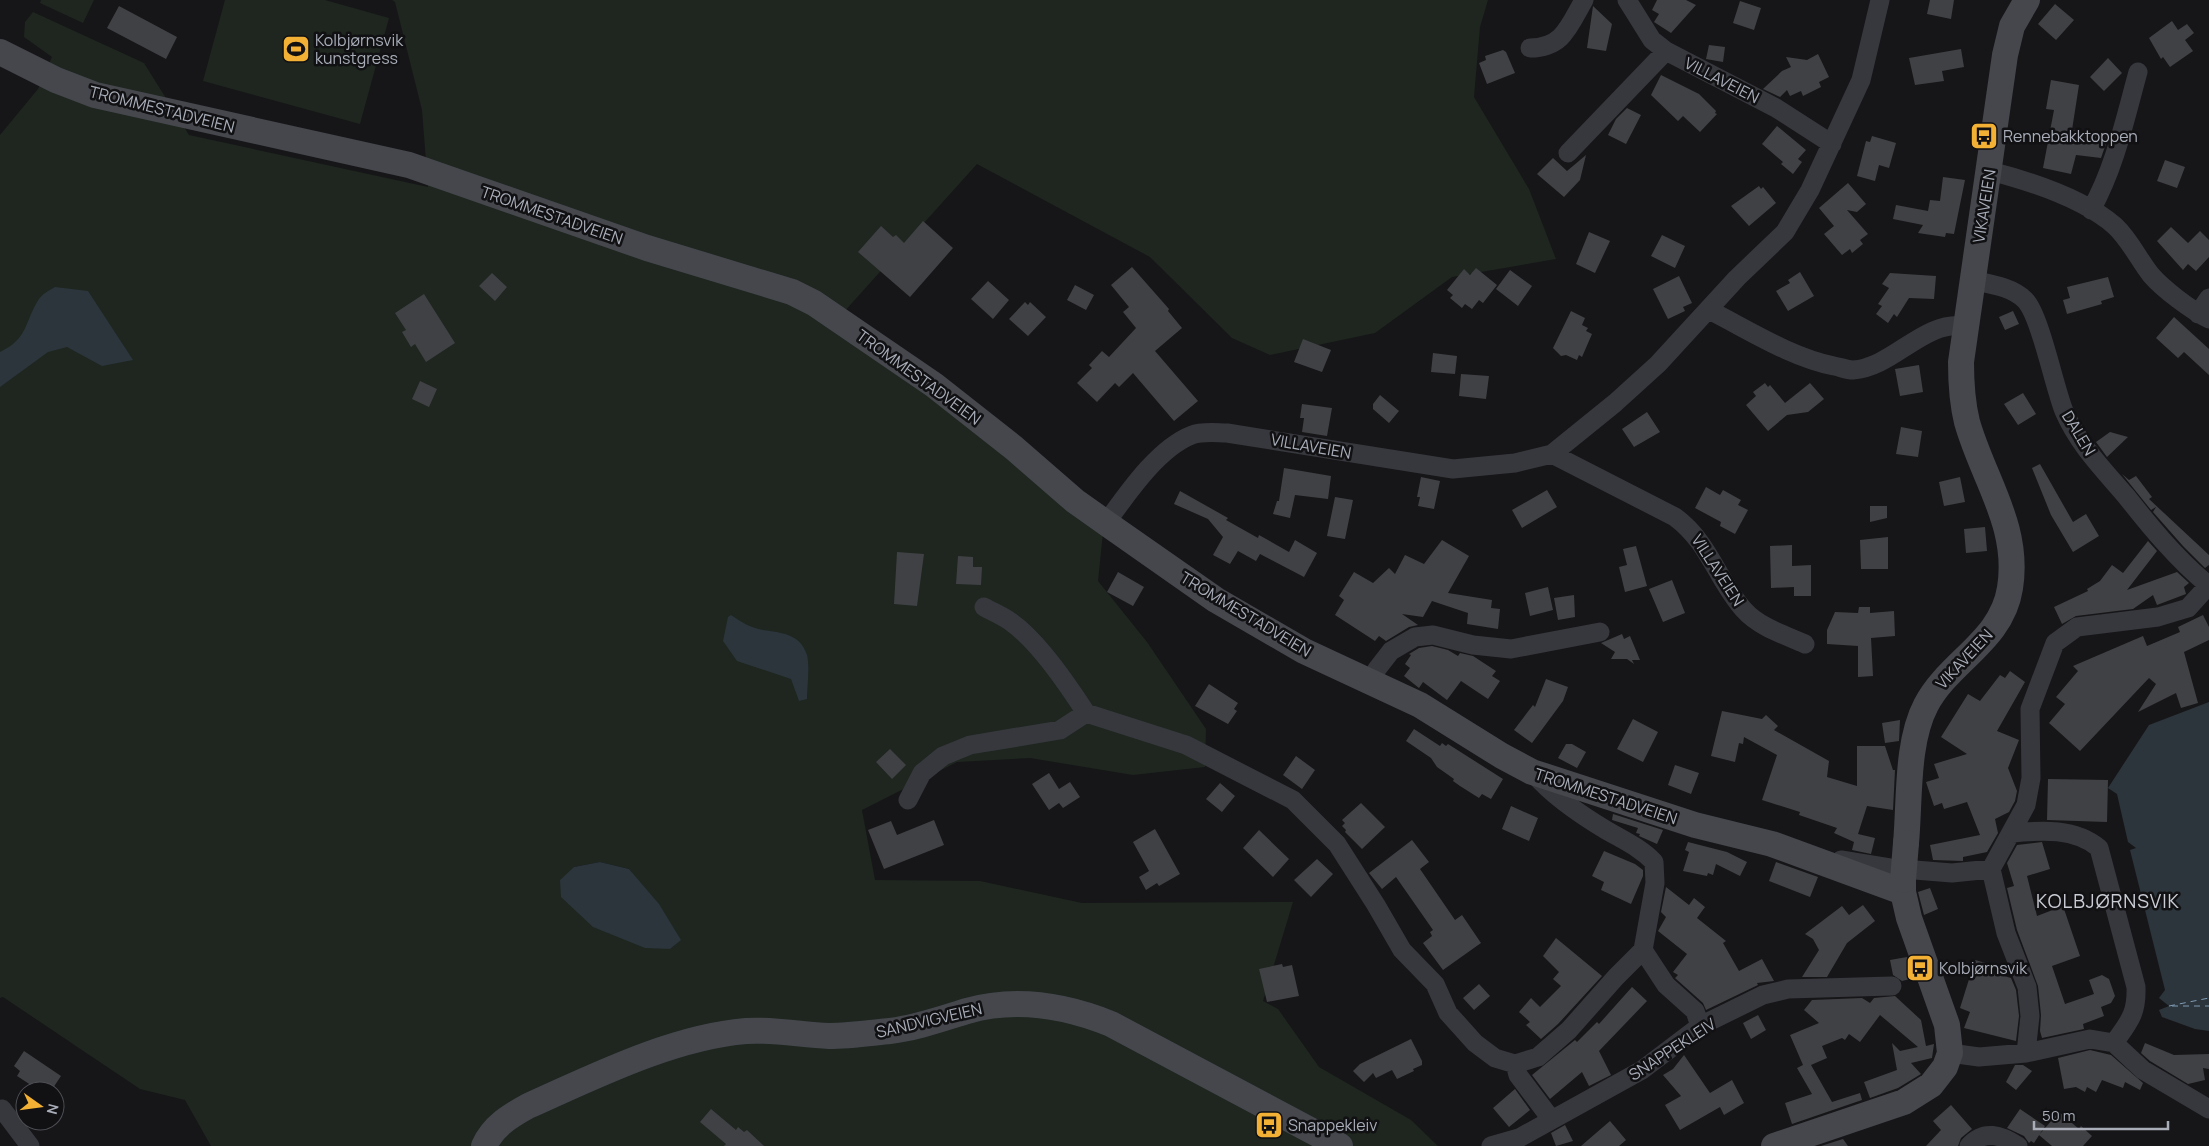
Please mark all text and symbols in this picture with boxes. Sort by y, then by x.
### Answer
place label: Kolbjørnsvik kunstgress [315,29,404,69]
sports icon: Kolbjørnsvik kunstgress [281,34,311,64]
street label: VILLAVEIEN [1681,52,1763,108]
street label: TROMMESTADVEIEN [87,80,237,138]
bus stop icon: Rennebakktoppen [1969,121,1999,151]
place label: Rennebakktoppen [2003,125,2138,147]
street label: VIKAVEIEN [1967,167,2001,245]
street label: TROMMESTADVEIEN [478,180,626,250]
street label: TROMMESTADVEIEN [852,324,986,430]
street label: DALEN [2057,406,2101,460]
street label: VILLAVEIEN [1269,428,1353,464]
street label: VILLAVEIEN [1687,530,1749,610]
street label: TROMMESTADVEIEN [1177,566,1315,662]
street label: VIKAVEIEN [1931,624,1997,694]
street label: TROMMESTADVEIEN [1532,763,1680,829]
district label: KOLBJØRNSVIK [2036,888,2180,914]
bus stop icon: Kolbjørnsvik [1905,953,1935,983]
place label: Kolbjørnsvik [1939,957,2028,979]
street label: SANDVIGVEIEN [874,997,984,1043]
street label: SNAPPEKLEIV [1624,1012,1720,1085]
north arrow [15,1081,65,1131]
scale bar [2034,1098,2168,1130]
text: N [43,1102,64,1116]
text: 50 m [2042,1105,2076,1126]
bus stop icon: Snappekleiv [1254,1110,1284,1140]
place label: Snappekleiv [1288,1114,1377,1136]

